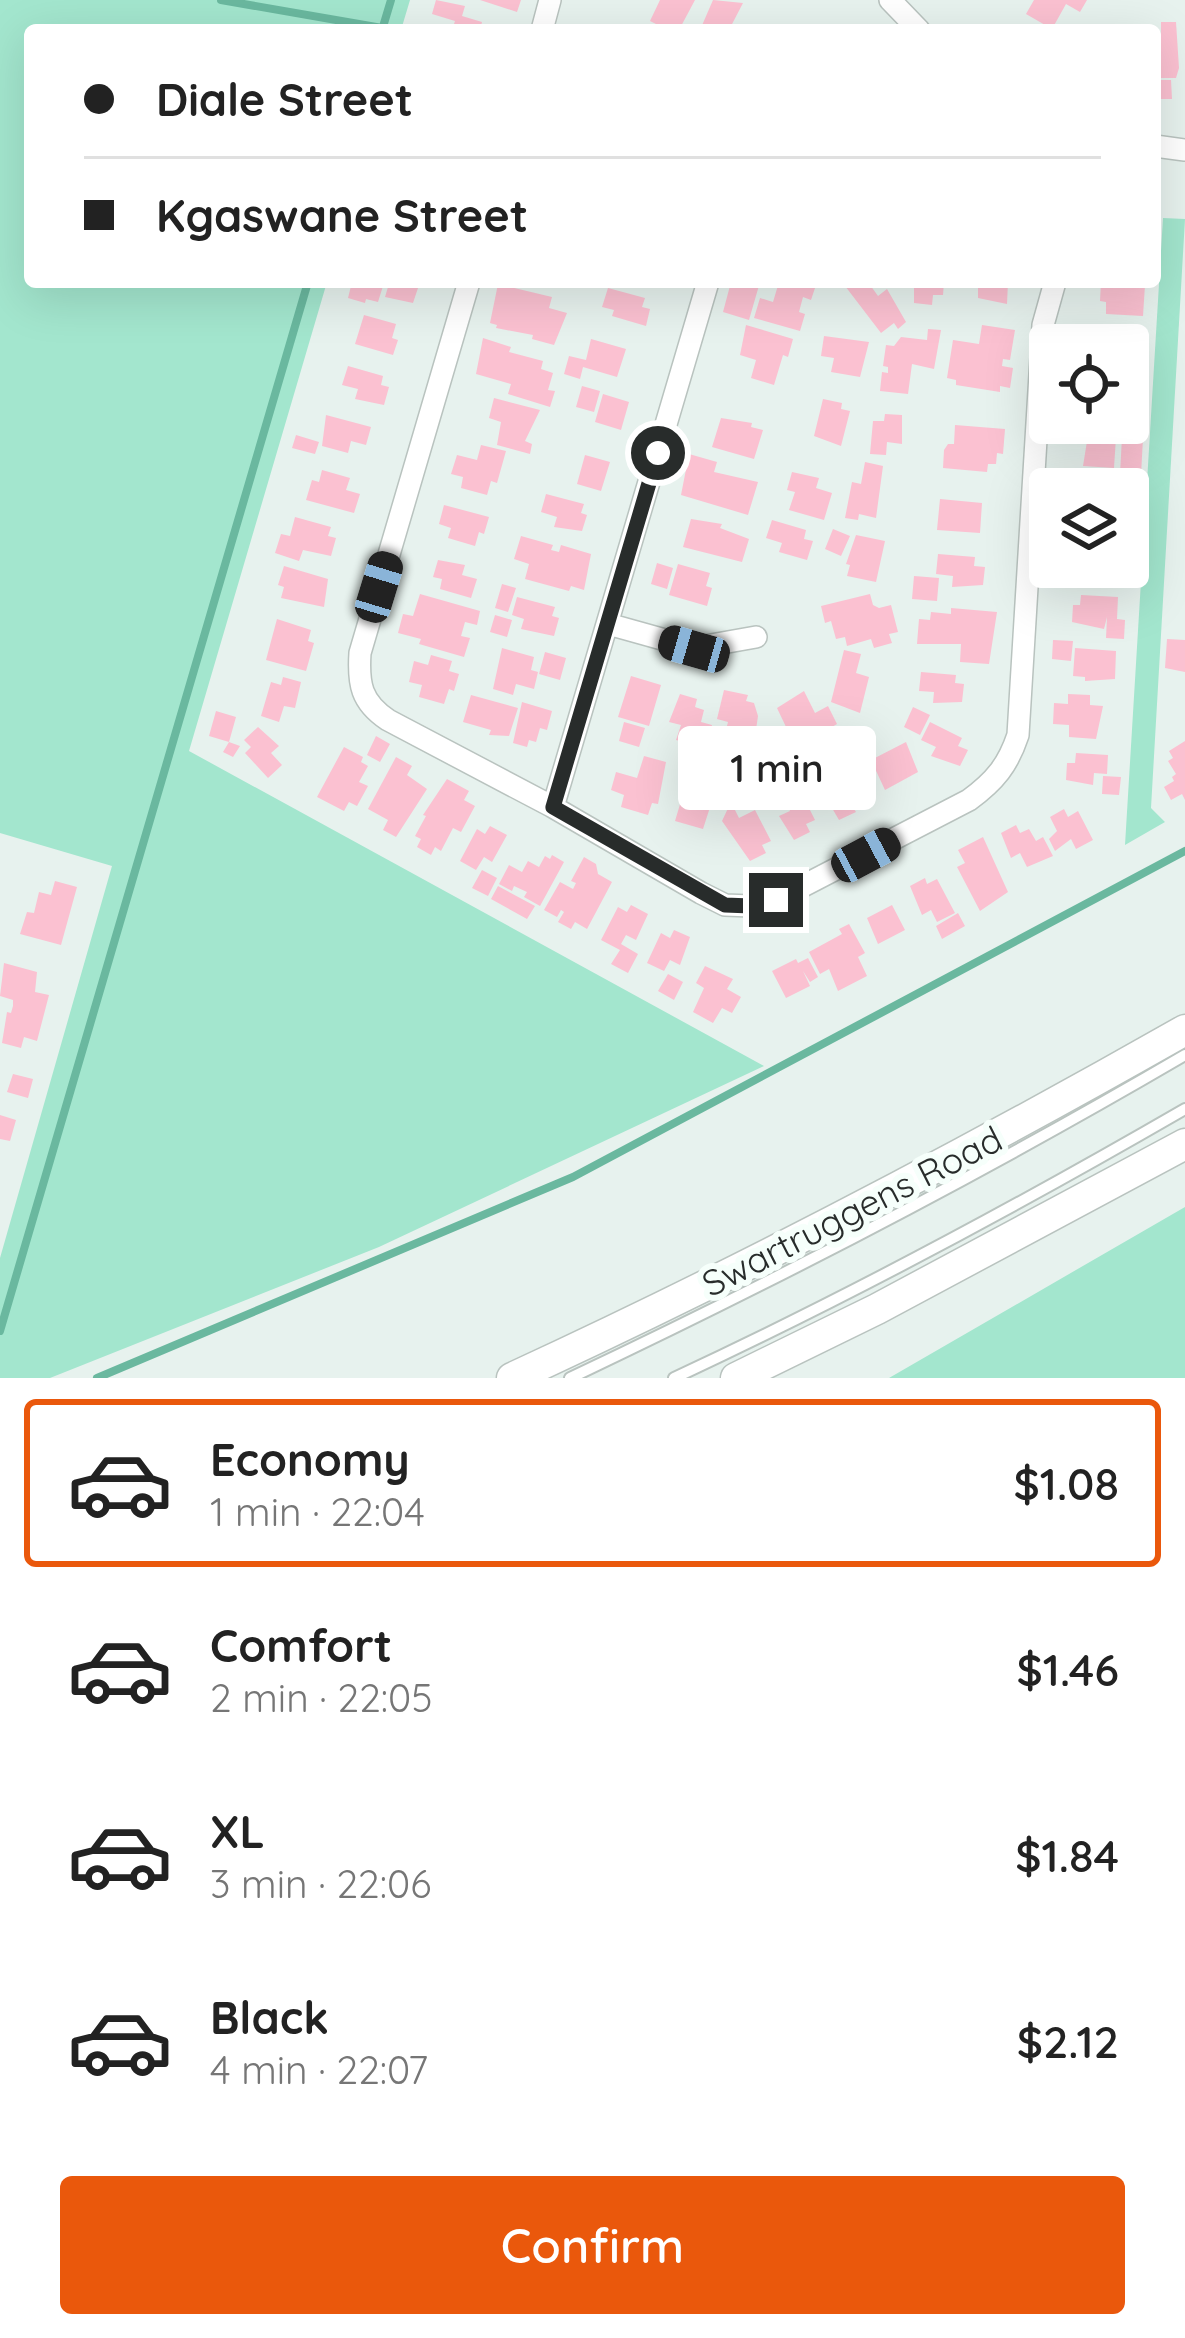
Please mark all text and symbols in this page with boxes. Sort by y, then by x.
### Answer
text: Diale Street [156,71,413,127]
text: Kgaswane Street [156,187,528,243]
map controls [1029,324,1149,588]
button: locate [1029,324,1149,444]
route start [631,426,685,480]
button: layers [1029,468,1149,588]
car [351,547,407,627]
car [654,622,734,676]
callout: 1 min [677,726,875,810]
text: 1 min [730,743,824,792]
car [826,822,906,888]
route end [749,873,803,927]
street label: Swartruggens Road [694,1115,1009,1306]
icon: car [66,1429,174,1537]
text: Economy [210,1431,410,1487]
text: $1.08 [1013,1455,1119,1511]
text: 1 min · 22:04 [210,1487,425,1536]
icon: car [66,1615,174,1723]
text: Comfort [210,1617,392,1673]
text: $1.46 [1016,1641,1119,1697]
text: 2 min · 22:05 [210,1673,433,1722]
icon: car [66,1801,174,1909]
text: XL [210,1803,265,1859]
text: $1.84 [1015,1827,1119,1883]
text: 3 min · 22:06 [210,1859,431,1908]
icon: car [66,1987,174,2095]
text: Black [210,1989,329,2045]
text: $2.12 [1017,2013,1119,2069]
text: 4 min · 22:07 [210,2045,428,2094]
button: Confirm [60,2176,1125,2314]

